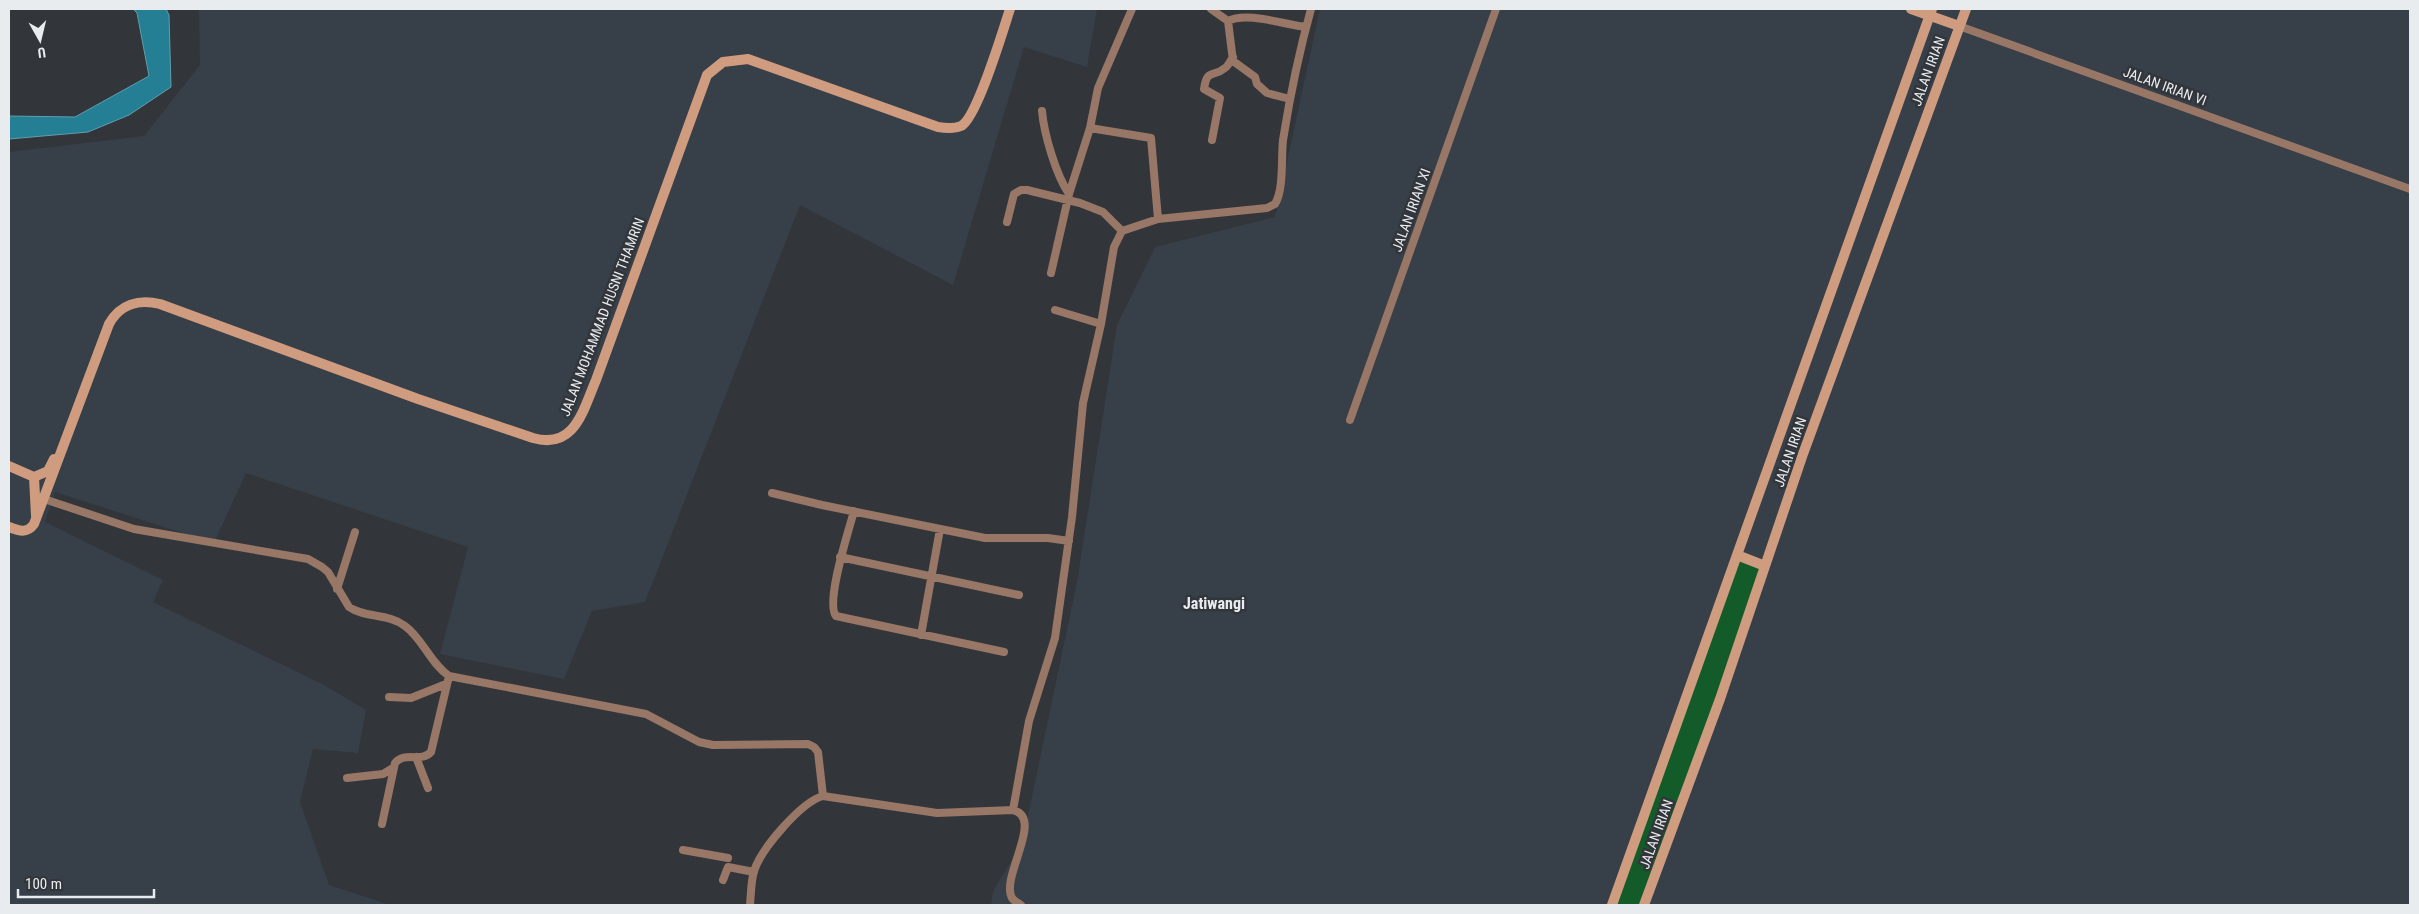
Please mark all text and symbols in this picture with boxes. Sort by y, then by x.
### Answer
north arrow [15,15,65,65]
street label: JALAN IRIAN [1908,34,1948,108]
text: U [37,44,47,61]
street label: JALAN IRIAN VI [2121,64,2209,108]
street label: JALAN IRIAN XI [1389,166,1433,254]
street label: JALAN MOHAMMAD HUSNI THAMRIN [557,216,647,418]
street label: JALAN IRIAN [1771,415,1809,489]
district label: Jatiwangi [1183,594,1245,613]
street label: JALAN IRIAN [1636,797,1676,871]
scale bar [18,866,154,898]
text: 100 m [25,875,62,893]

